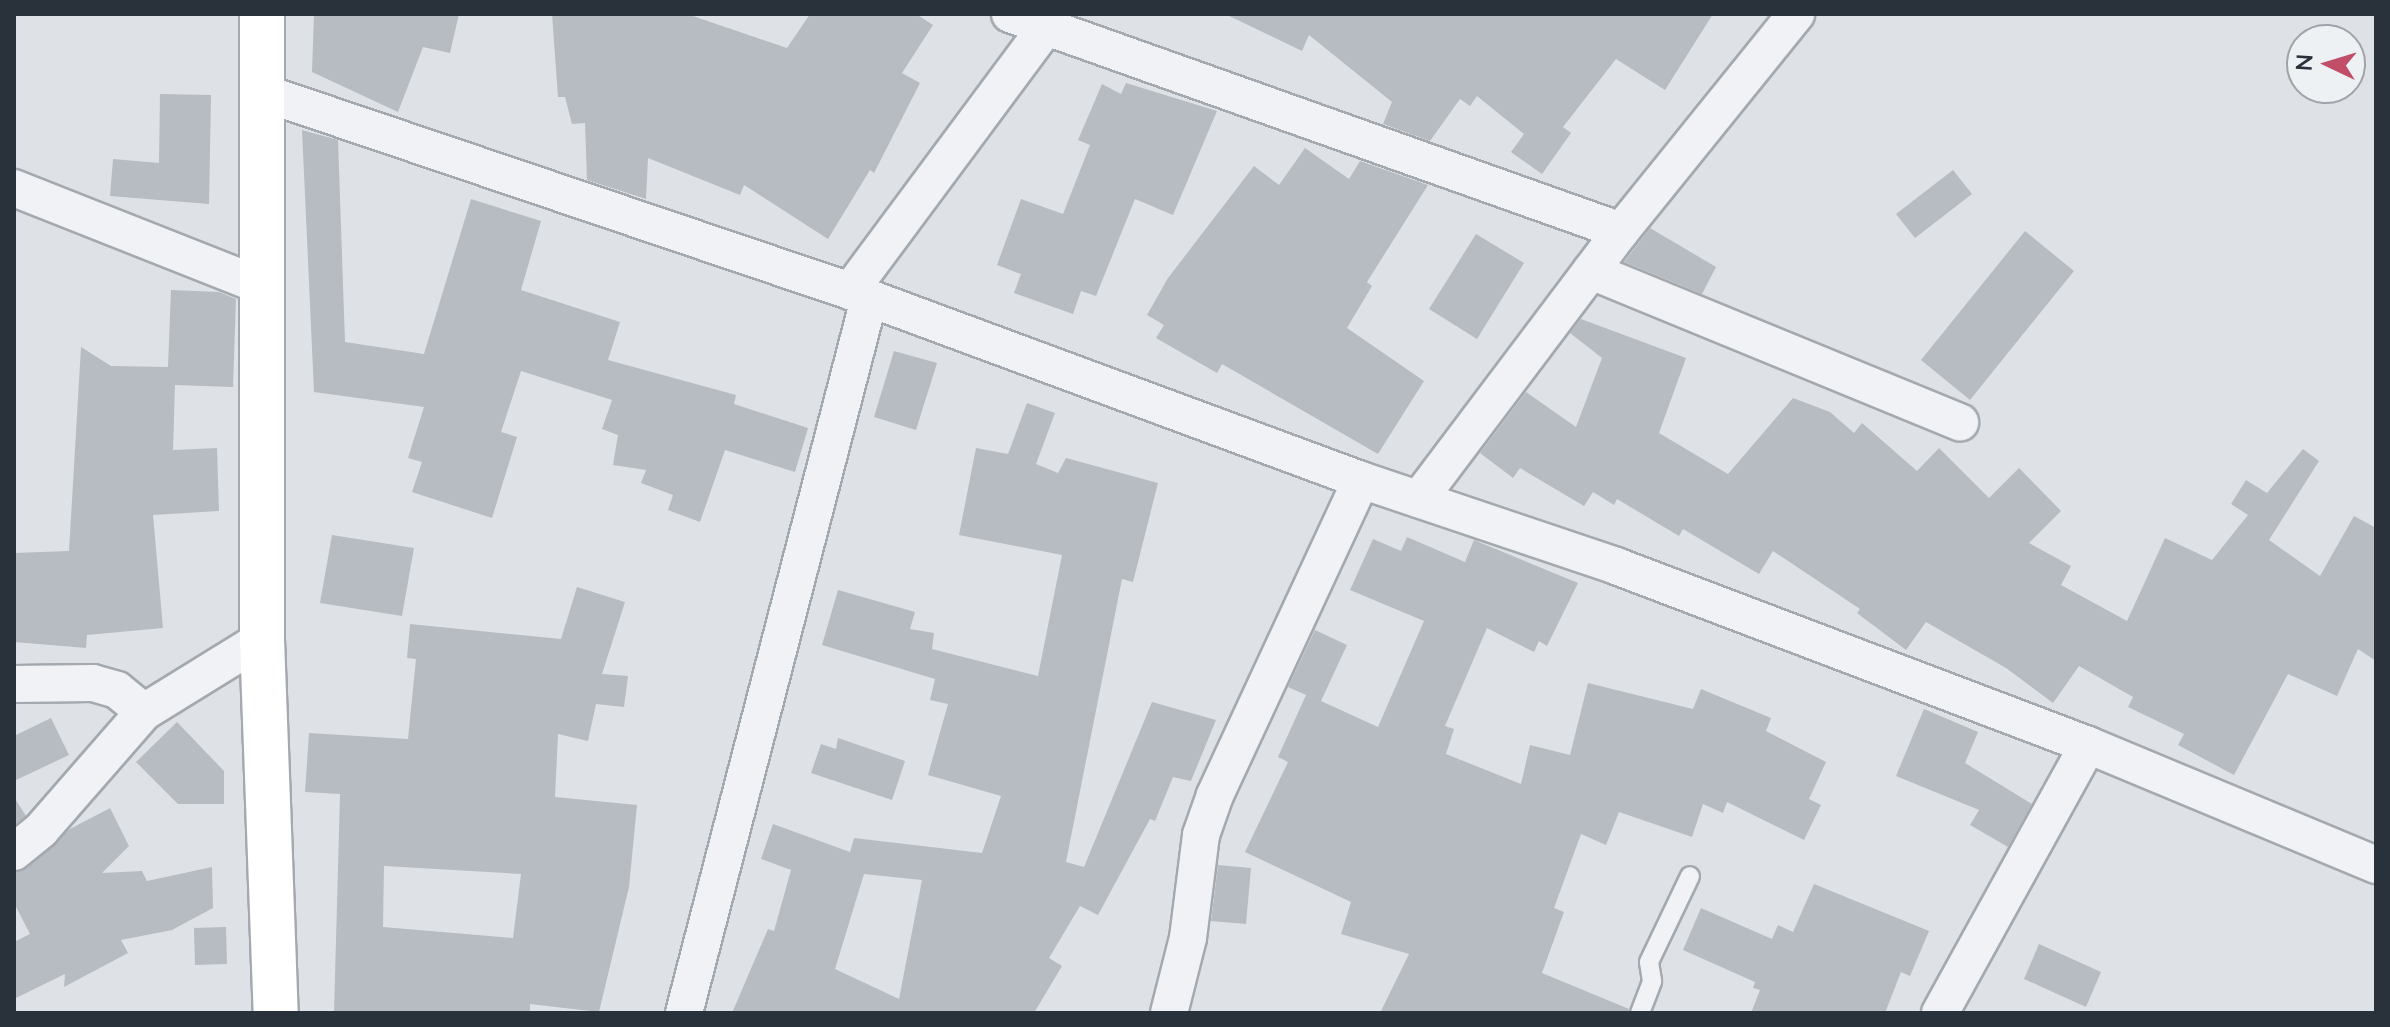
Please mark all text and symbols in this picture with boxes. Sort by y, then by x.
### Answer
north arrow [2286,24,2366,104]
text: N [2289,53,2318,72]

